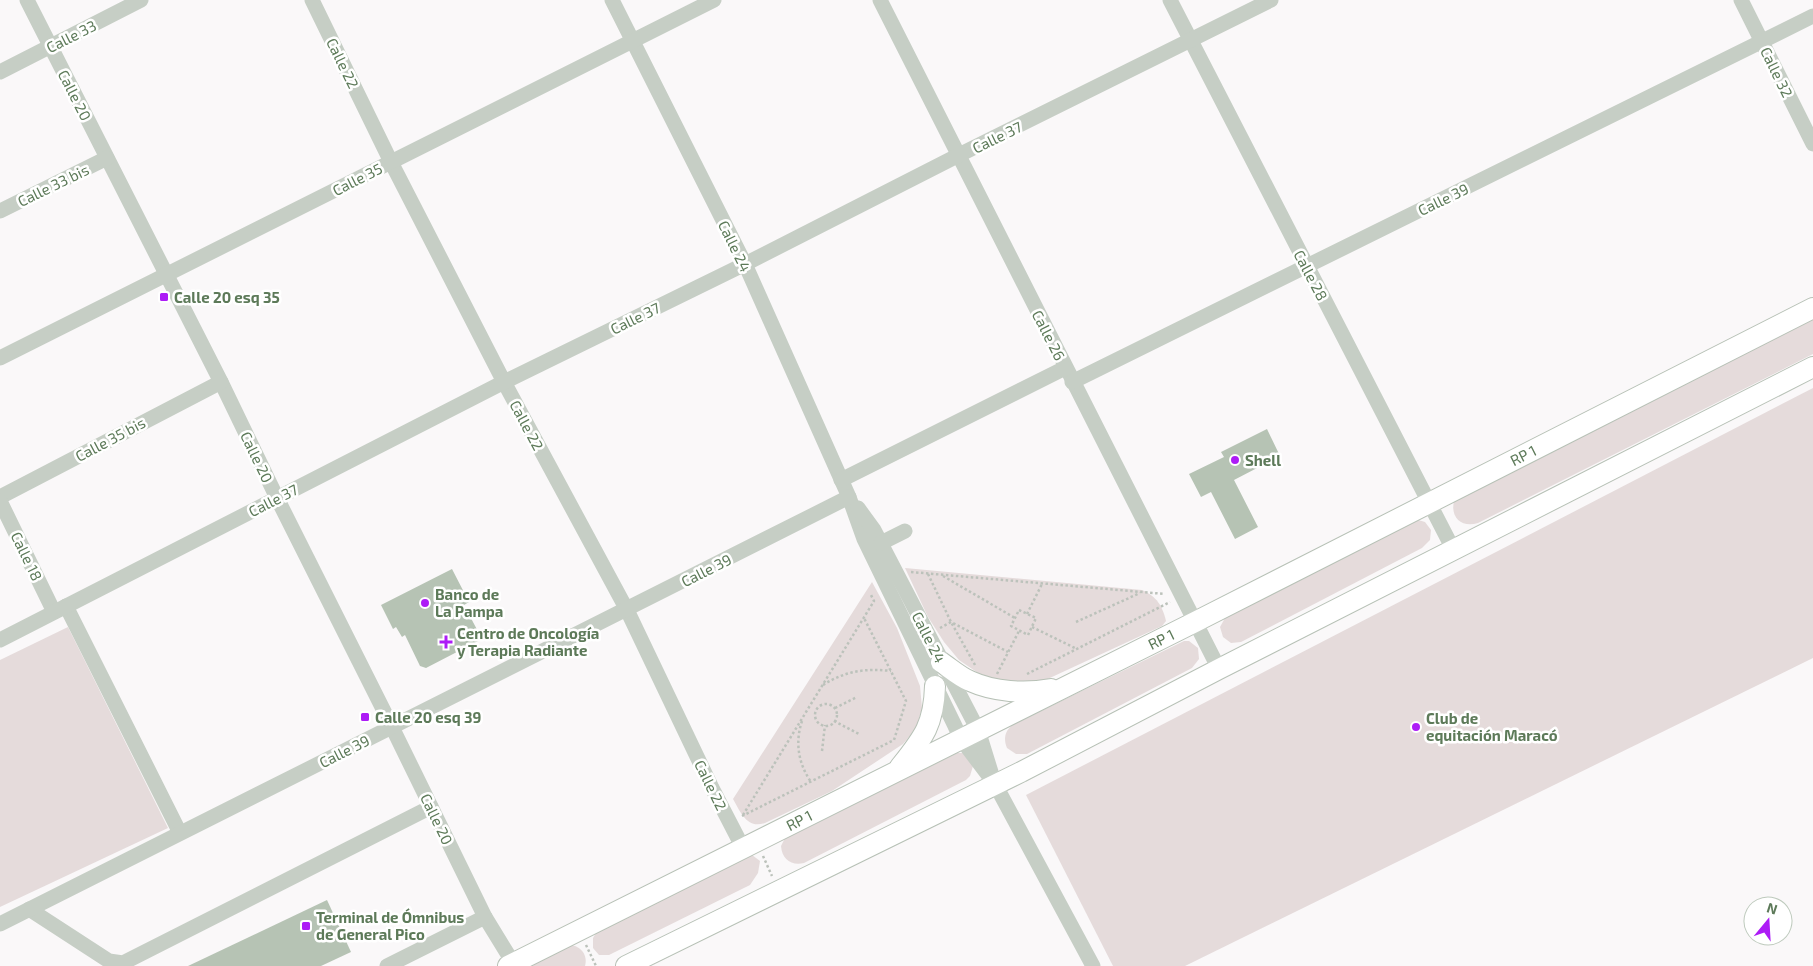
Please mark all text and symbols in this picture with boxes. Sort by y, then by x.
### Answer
street label: Calle 33 [43,16,99,56]
street label: Calle 22 [323,35,363,91]
street label: Calle 32 [1757,44,1797,100]
street label: Calle 20 [55,67,95,123]
street label: Calle 37 [969,117,1025,157]
street label: Calle 35 [329,159,385,199]
street label: Calle 33 bis [14,160,92,210]
street label: Calle 39 [1415,179,1471,219]
street label: Calle 24 [715,217,755,275]
street label: Calle 28 [1290,247,1332,303]
place label: Calle 20 esq 35 [174,288,280,306]
marker: Calle 20 esq 35 [158,291,170,303]
street label: Calle 37 [607,298,663,338]
street label: Calle 26 [1029,307,1069,363]
street label: Calle 22 [506,397,548,453]
street label: Calle 35 bis [72,413,148,465]
street label: Calle 20 [237,429,277,485]
street label: RP 1 [1507,441,1539,469]
place label: Shell [1245,451,1281,469]
marker: Shell [1229,454,1241,466]
street label: Calle 37 [245,480,301,520]
street label: Calle 18 [7,529,47,583]
street label: Calle 39 [678,550,734,590]
place label: Banco de La Pampa [435,585,503,620]
marker: Banco de La Pampa [419,597,431,609]
street label: Calle 24 [909,609,949,665]
place label: Centro de Oncología y Terapia Radiante [457,624,599,660]
street label: RP 1 [1145,625,1177,653]
marker: Centro de Oncología y Terapia Radiante [439,635,453,649]
place label: Calle 20 esq 39 [375,708,481,726]
place label: Club de equitación Maracó [1426,709,1558,744]
marker: Calle 20 esq 39 [359,711,371,723]
marker: Club de equitación Maracó [1410,721,1422,733]
street label: Calle 39 [316,731,372,771]
street label: Calle 22 [691,757,731,813]
street label: Calle 20 [417,791,457,847]
street label: RP 1 [783,806,815,834]
north arrow [1743,896,1793,946]
text: N [1765,899,1780,918]
place label: Terminal de Ómnibus de General Pico [316,908,464,943]
marker: Terminal de Ómnibus de General Pico [300,920,312,932]

